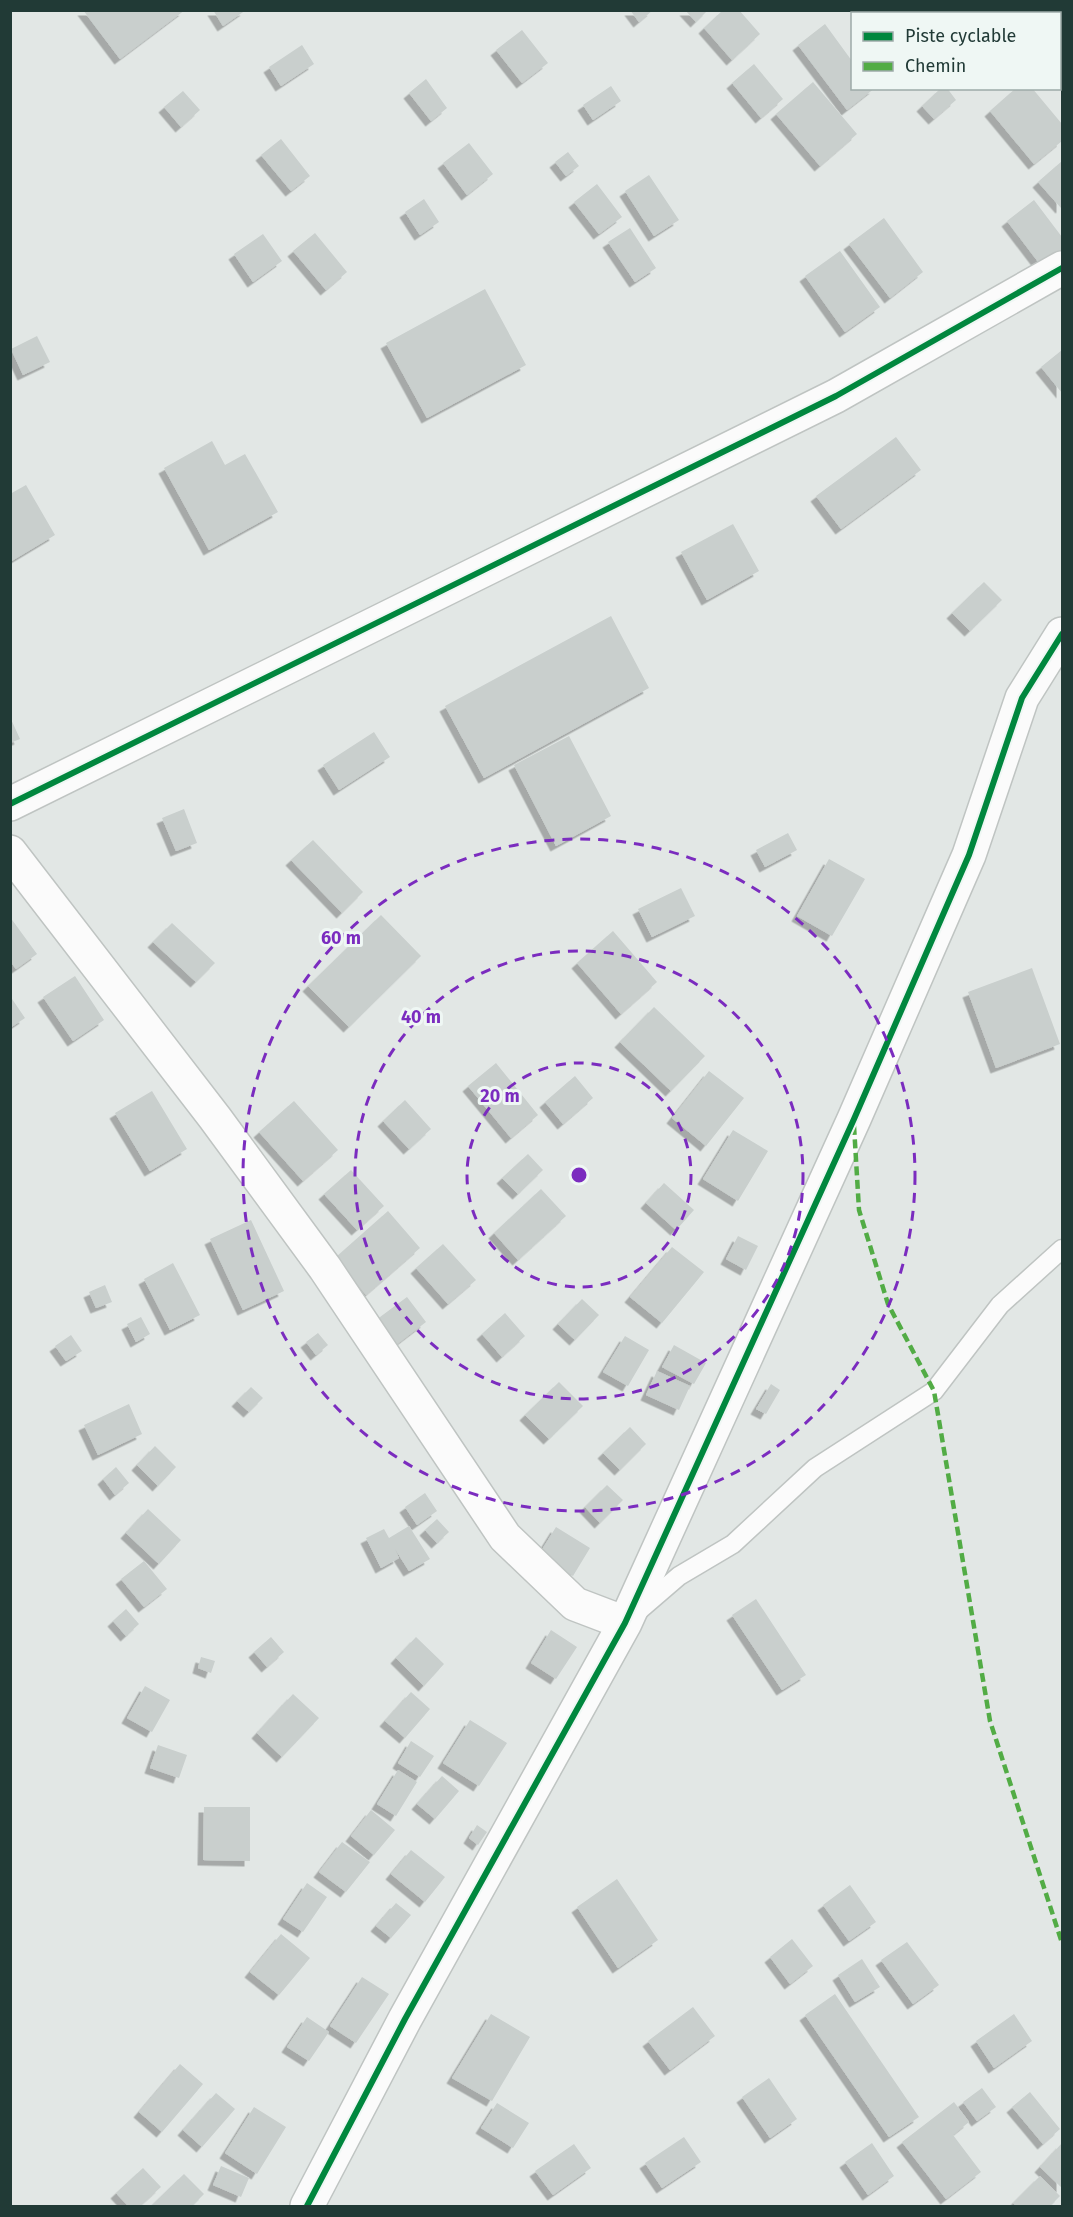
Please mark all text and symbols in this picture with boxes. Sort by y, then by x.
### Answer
legend [851,12,1061,90]
text: Piste cyclable [905,25,1016,47]
text: Chemin [905,55,966,77]
text: 60 m [321,927,361,949]
text: 40 m [401,1006,441,1028]
text: 20 m [480,1085,520,1107]
centre of rings [569,1165,589,1185]

